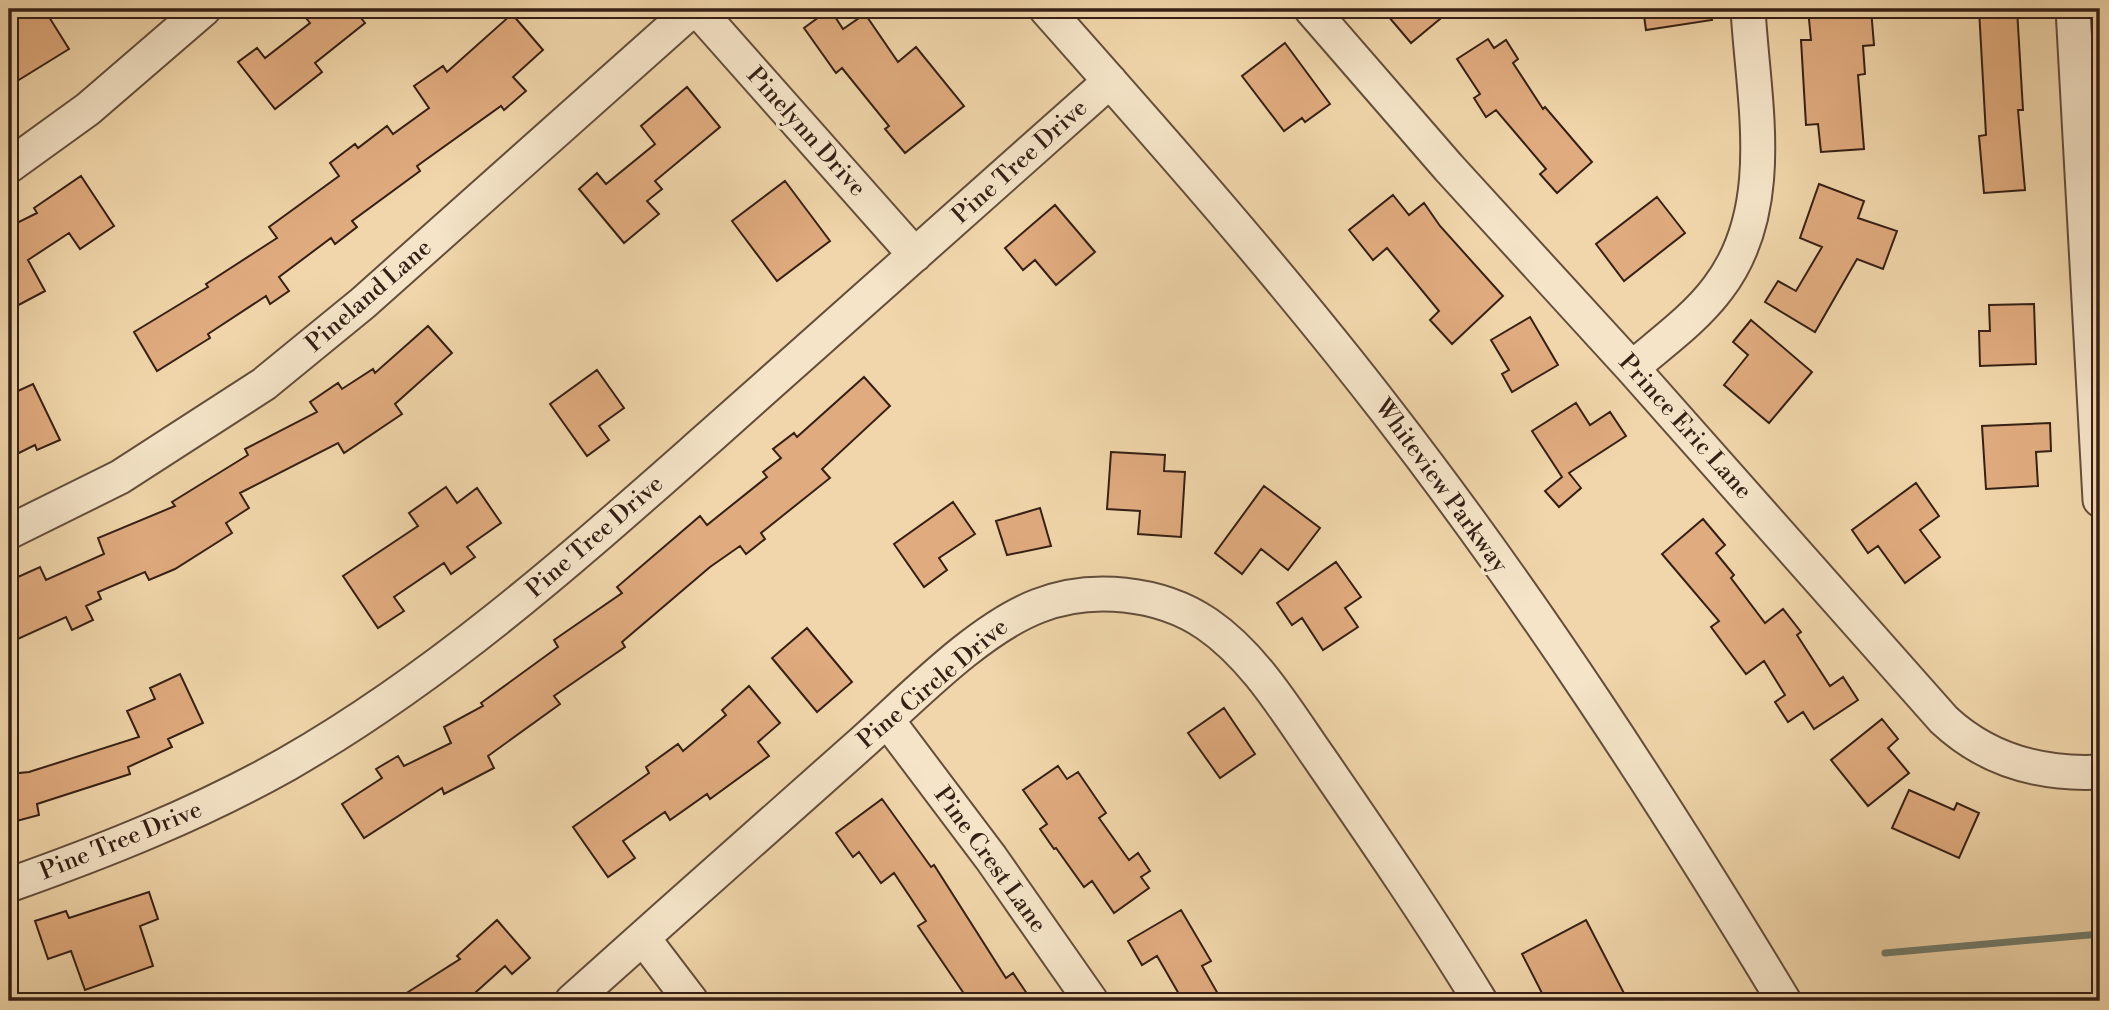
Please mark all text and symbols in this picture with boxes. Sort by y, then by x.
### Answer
street label: Pinelynn Drive [740,61,872,203]
street label: Pine Tree Drive [946,93,1094,231]
street label: Pineland Lane [300,233,438,359]
street label: Prince Eric Lane [1612,348,1758,506]
street label: Whiteview Parkway [1367,392,1514,579]
street label: Pine Tree Drive [520,469,670,605]
street label: Pine Circle Drive [852,612,1014,756]
street label: Pine Crest Lane [927,781,1053,939]
street label: Pine Tree Drive [36,795,206,887]

